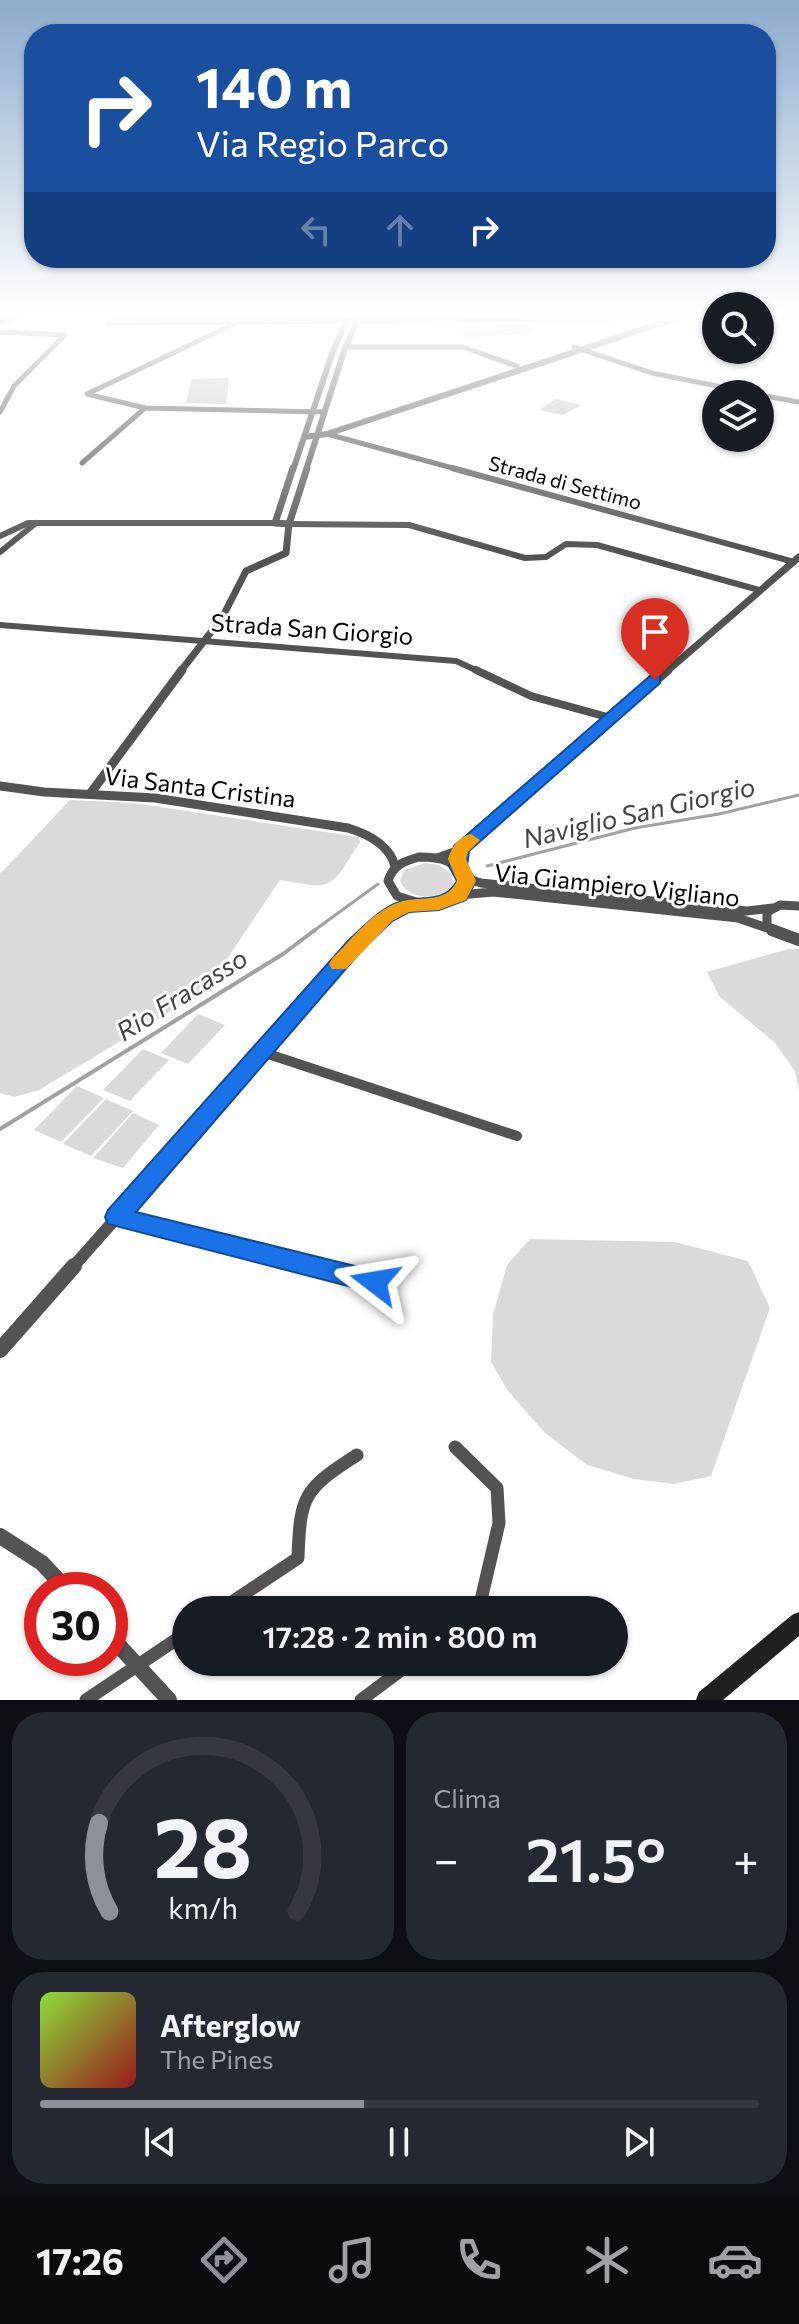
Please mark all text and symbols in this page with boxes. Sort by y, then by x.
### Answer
text: 140 m [196,51,352,120]
icon: right [64,56,168,160]
text: Via Regio Parco [196,120,449,164]
icon: left [294,208,338,252]
icon: ahead [378,208,422,252]
icon: right [462,208,506,252]
map controls [702,292,774,452]
button: search [702,292,774,364]
button: layers [702,380,774,452]
street label: Strada di Settimo [486,450,644,514]
pin [621,598,689,680]
street label: Strada San Giorgio [210,607,414,650]
icon: arrive [633,610,677,654]
street label: Via Santa Cristina [103,760,297,813]
water label: Naviglio San Giorgio [520,770,758,853]
street label: Via Giampiero Vigliano [493,857,741,912]
water label: Rio Fracasso [110,941,252,1046]
position arrow [333,1240,417,1324]
speed limit sign: 30 [24,1572,128,1676]
text: 17:28 · 2 min · 800 m [263,1617,537,1654]
text: Clima [434,1782,501,1813]
text: 28 [154,1793,252,1895]
text: 21.5° [526,1821,666,1894]
text: − [434,1831,459,1885]
text: + [733,1831,759,1885]
text: km/h [168,1890,238,1925]
text: Afterglow [160,2006,301,2043]
text: The Pines [160,2043,274,2074]
icon: previous [138,2120,182,2164]
icon: pause [377,2120,421,2164]
icon: next [617,2120,661,2164]
icon: directions [196,2232,252,2288]
icon: music [324,2232,380,2288]
icon: phone [451,2232,507,2288]
icon: climate [579,2232,635,2288]
icon: car [707,2232,763,2288]
text: 17:26 [36,2238,124,2282]

